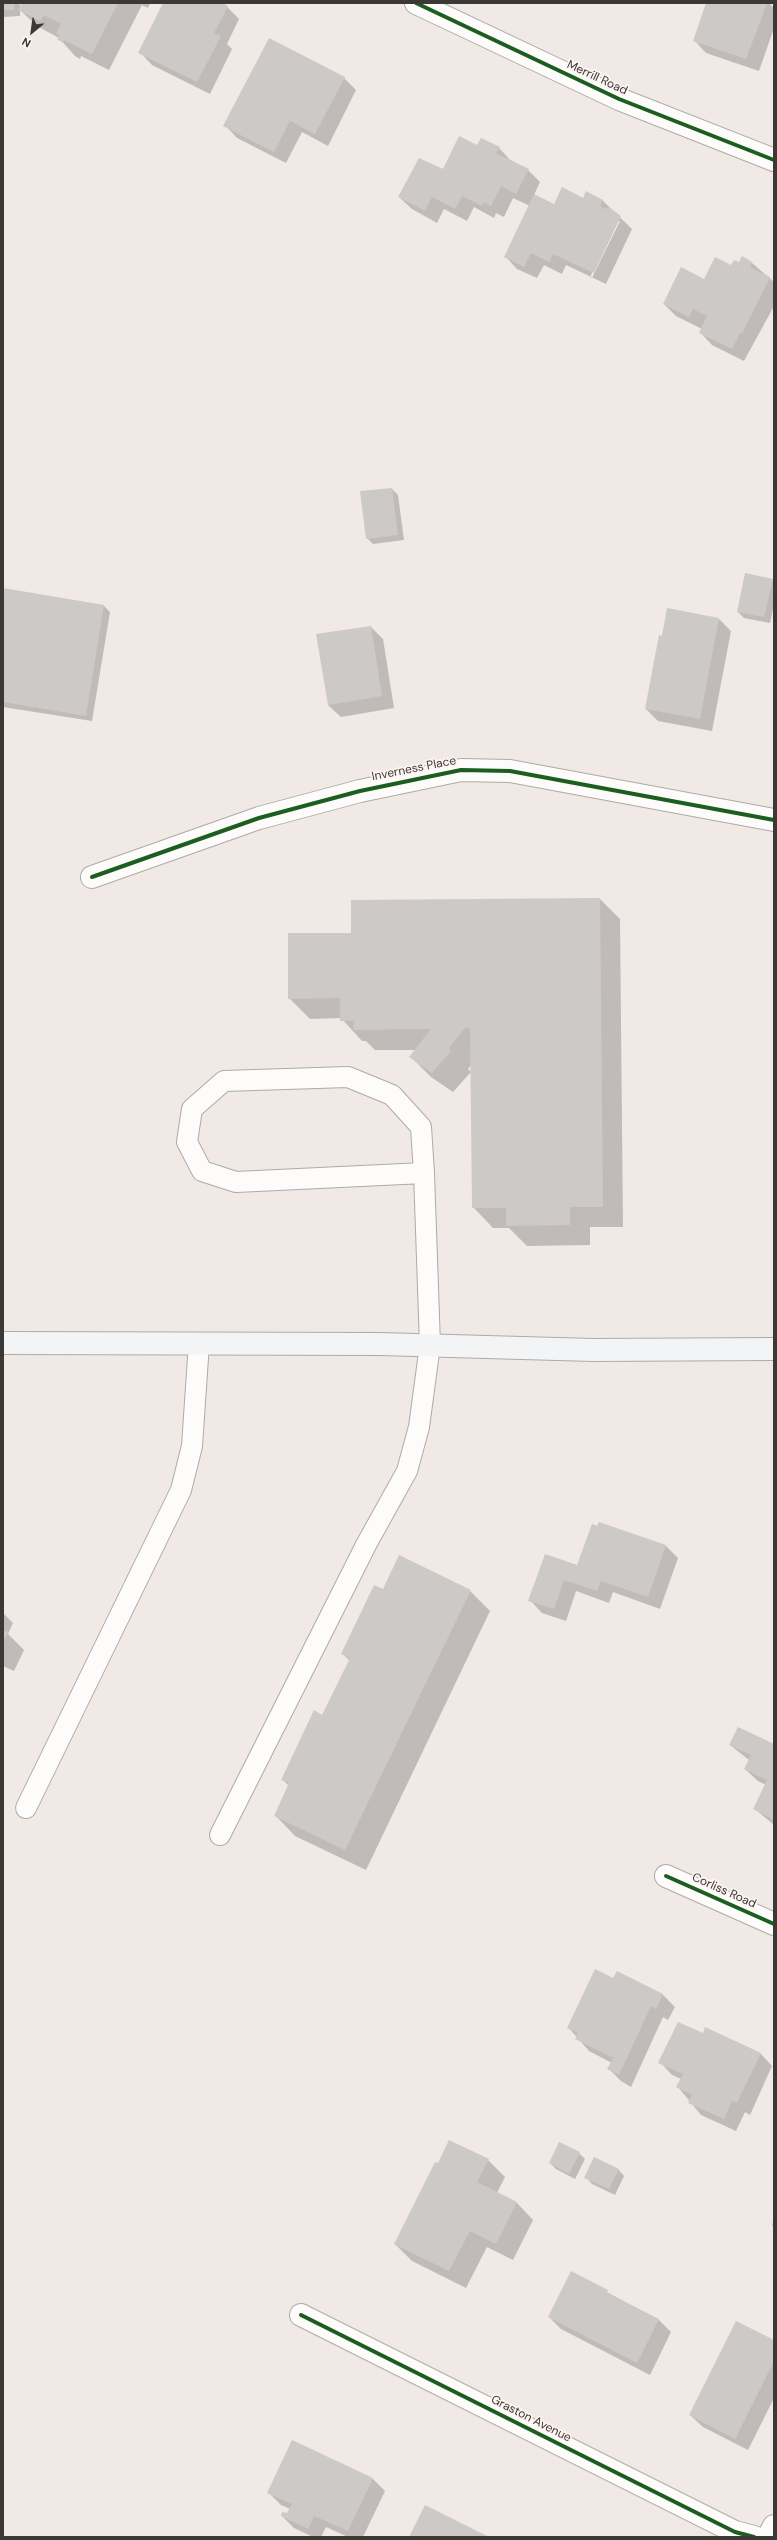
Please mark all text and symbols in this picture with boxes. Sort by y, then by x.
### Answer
north arrow [12,12,52,52]
text: N [19,34,33,51]
street label: Merrill Road [564,58,630,98]
street label: Inverness Place [371,754,457,784]
street label: Corliss Road [690,1870,758,1912]
street label: Graston Avenue [488,2393,574,2445]

